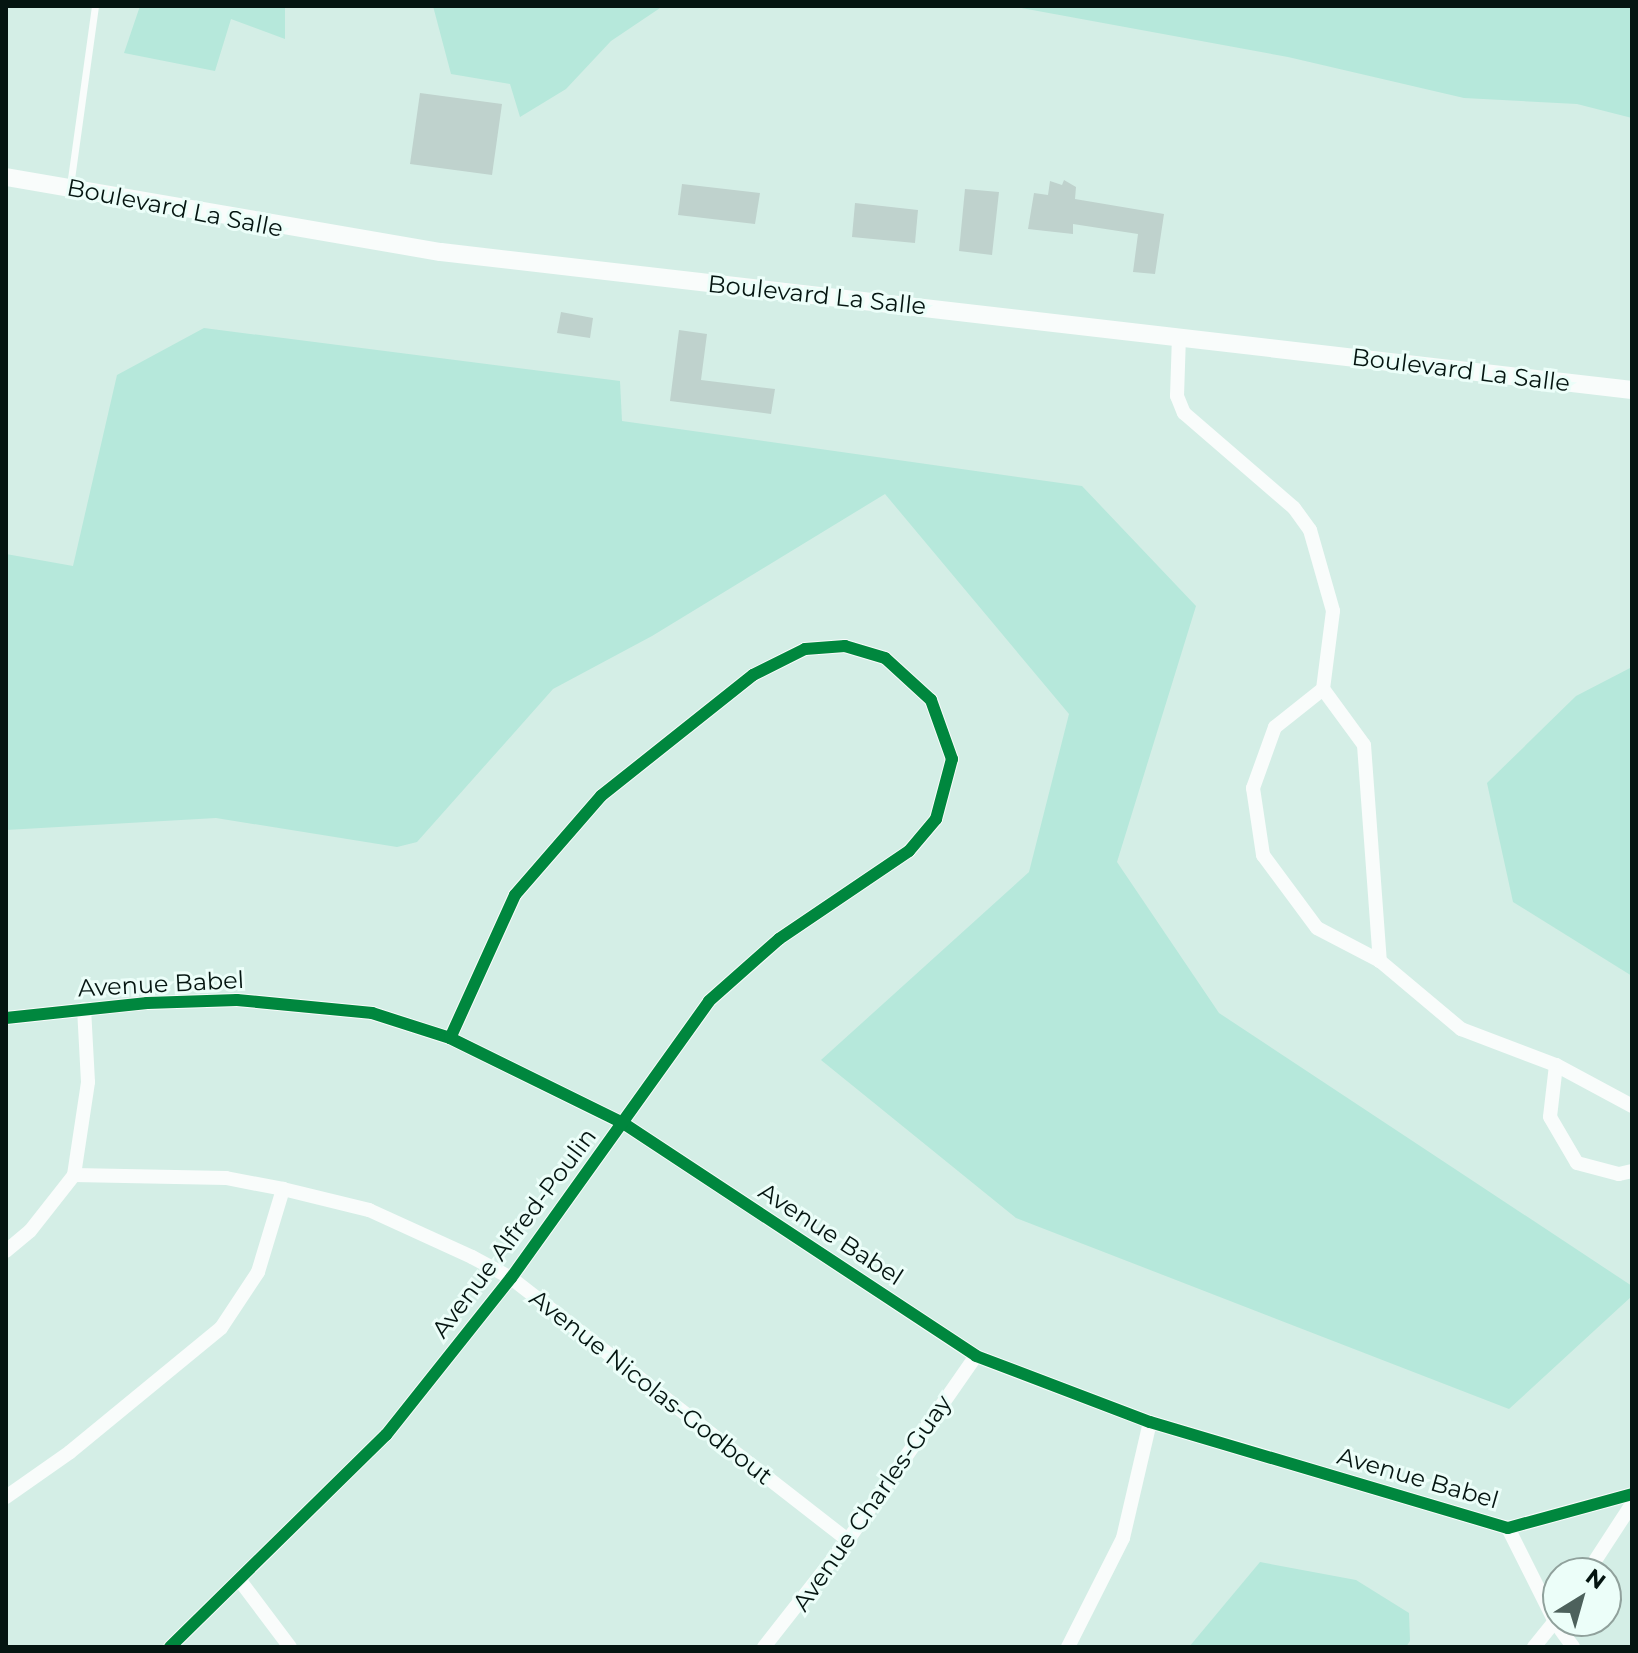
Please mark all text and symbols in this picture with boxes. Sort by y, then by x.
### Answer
street label: Boulevard La Salle [65,173,285,243]
street label: Boulevard La Salle [706,269,928,321]
street label: Boulevard La Salle [1350,342,1572,398]
street label: Avenue Babel [77,965,245,1003]
street label: Avenue Alfred-Poulin [426,1122,602,1344]
street label: Avenue Babel [753,1177,909,1291]
street label: Avenue Nicolas-Godbout [524,1283,778,1491]
street label: Avenue Charles-Guay [786,1389,958,1617]
street label: Avenue Babel [1334,1441,1502,1515]
north arrow [1542,1557,1622,1637]
text: N [1580,1563,1611,1595]

